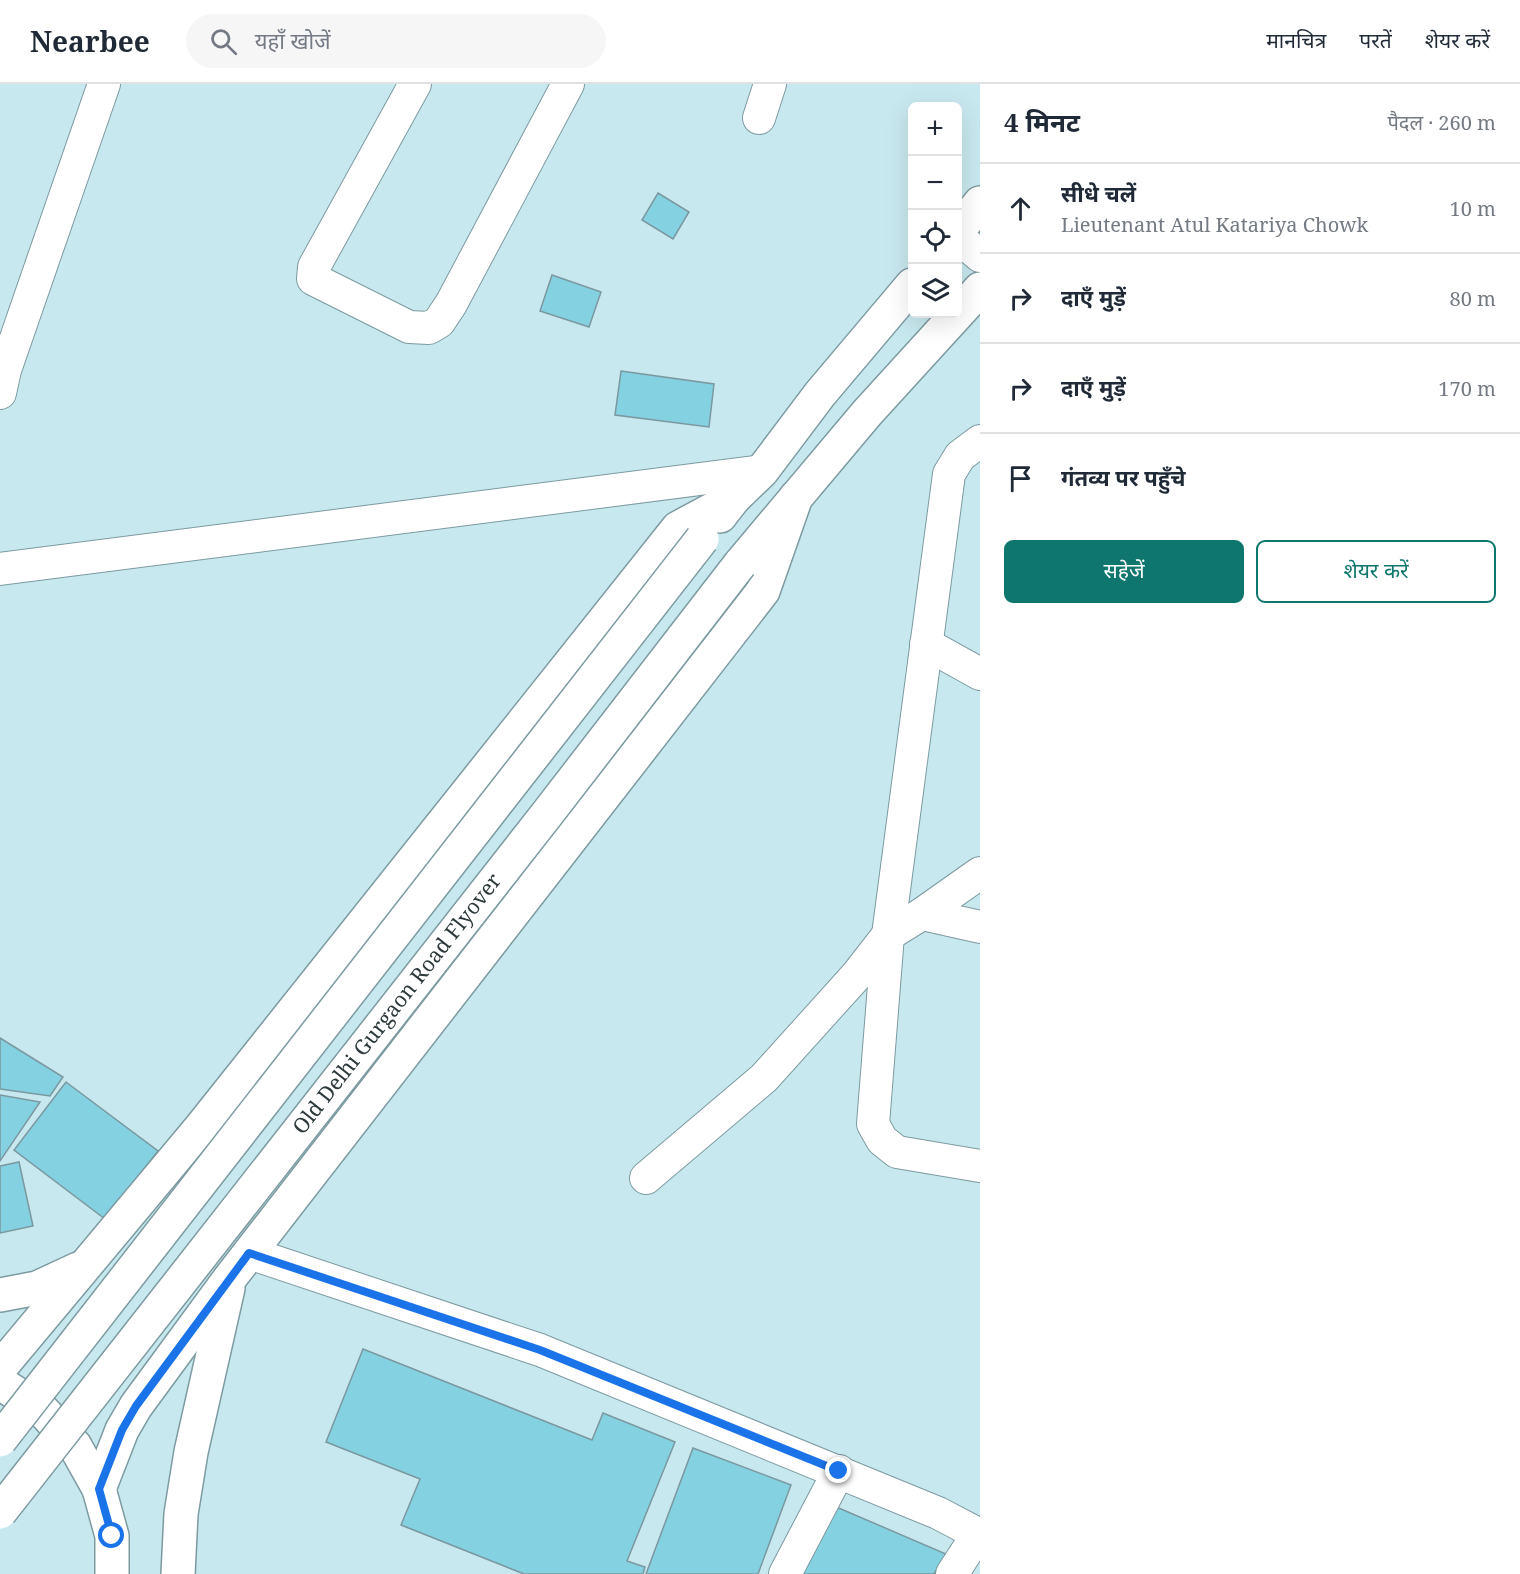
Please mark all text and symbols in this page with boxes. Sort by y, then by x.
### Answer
search box [186,14,606,68]
text: Nearbee [30,22,150,60]
icon: search [207,25,240,58]
text: यहाँ खोजें [255,25,331,55]
text: मानचित्र [1266,26,1326,54]
text: परतें [1359,26,1392,54]
text: शेयर करें [1425,26,1490,54]
map controls [908,102,962,318]
button: + [908,102,962,156]
text: 4 मिनट [1004,104,1080,140]
text: पैदल · 260 m [1387,109,1496,136]
button: − [908,156,962,210]
text: सीधे चलें [1061,178,1136,208]
icon: ahead [1004,192,1037,225]
text: 10 m [1450,195,1496,222]
button: locate [908,210,962,264]
text: Lieutenant Atul Katariya Chowk [1061,211,1368,238]
button: layers [908,264,962,318]
icon: right [1004,282,1037,315]
text: दाएँ मुड़ें [1061,282,1126,312]
text: 80 m [1450,285,1496,312]
icon: right [1004,372,1037,405]
text: दाएँ मुड़ें [1061,372,1126,402]
text: 170 m [1438,375,1496,402]
icon: arrive [1004,462,1037,495]
text: गंतव्य पर पहुँचे [1061,462,1186,492]
button: सहेजें [1004,540,1244,603]
button: शेयर करें [1256,540,1496,603]
street label: Old Delhi Gurgaon Road Flyover [286,867,507,1140]
route end [825,1457,851,1483]
route start [98,1522,124,1548]

